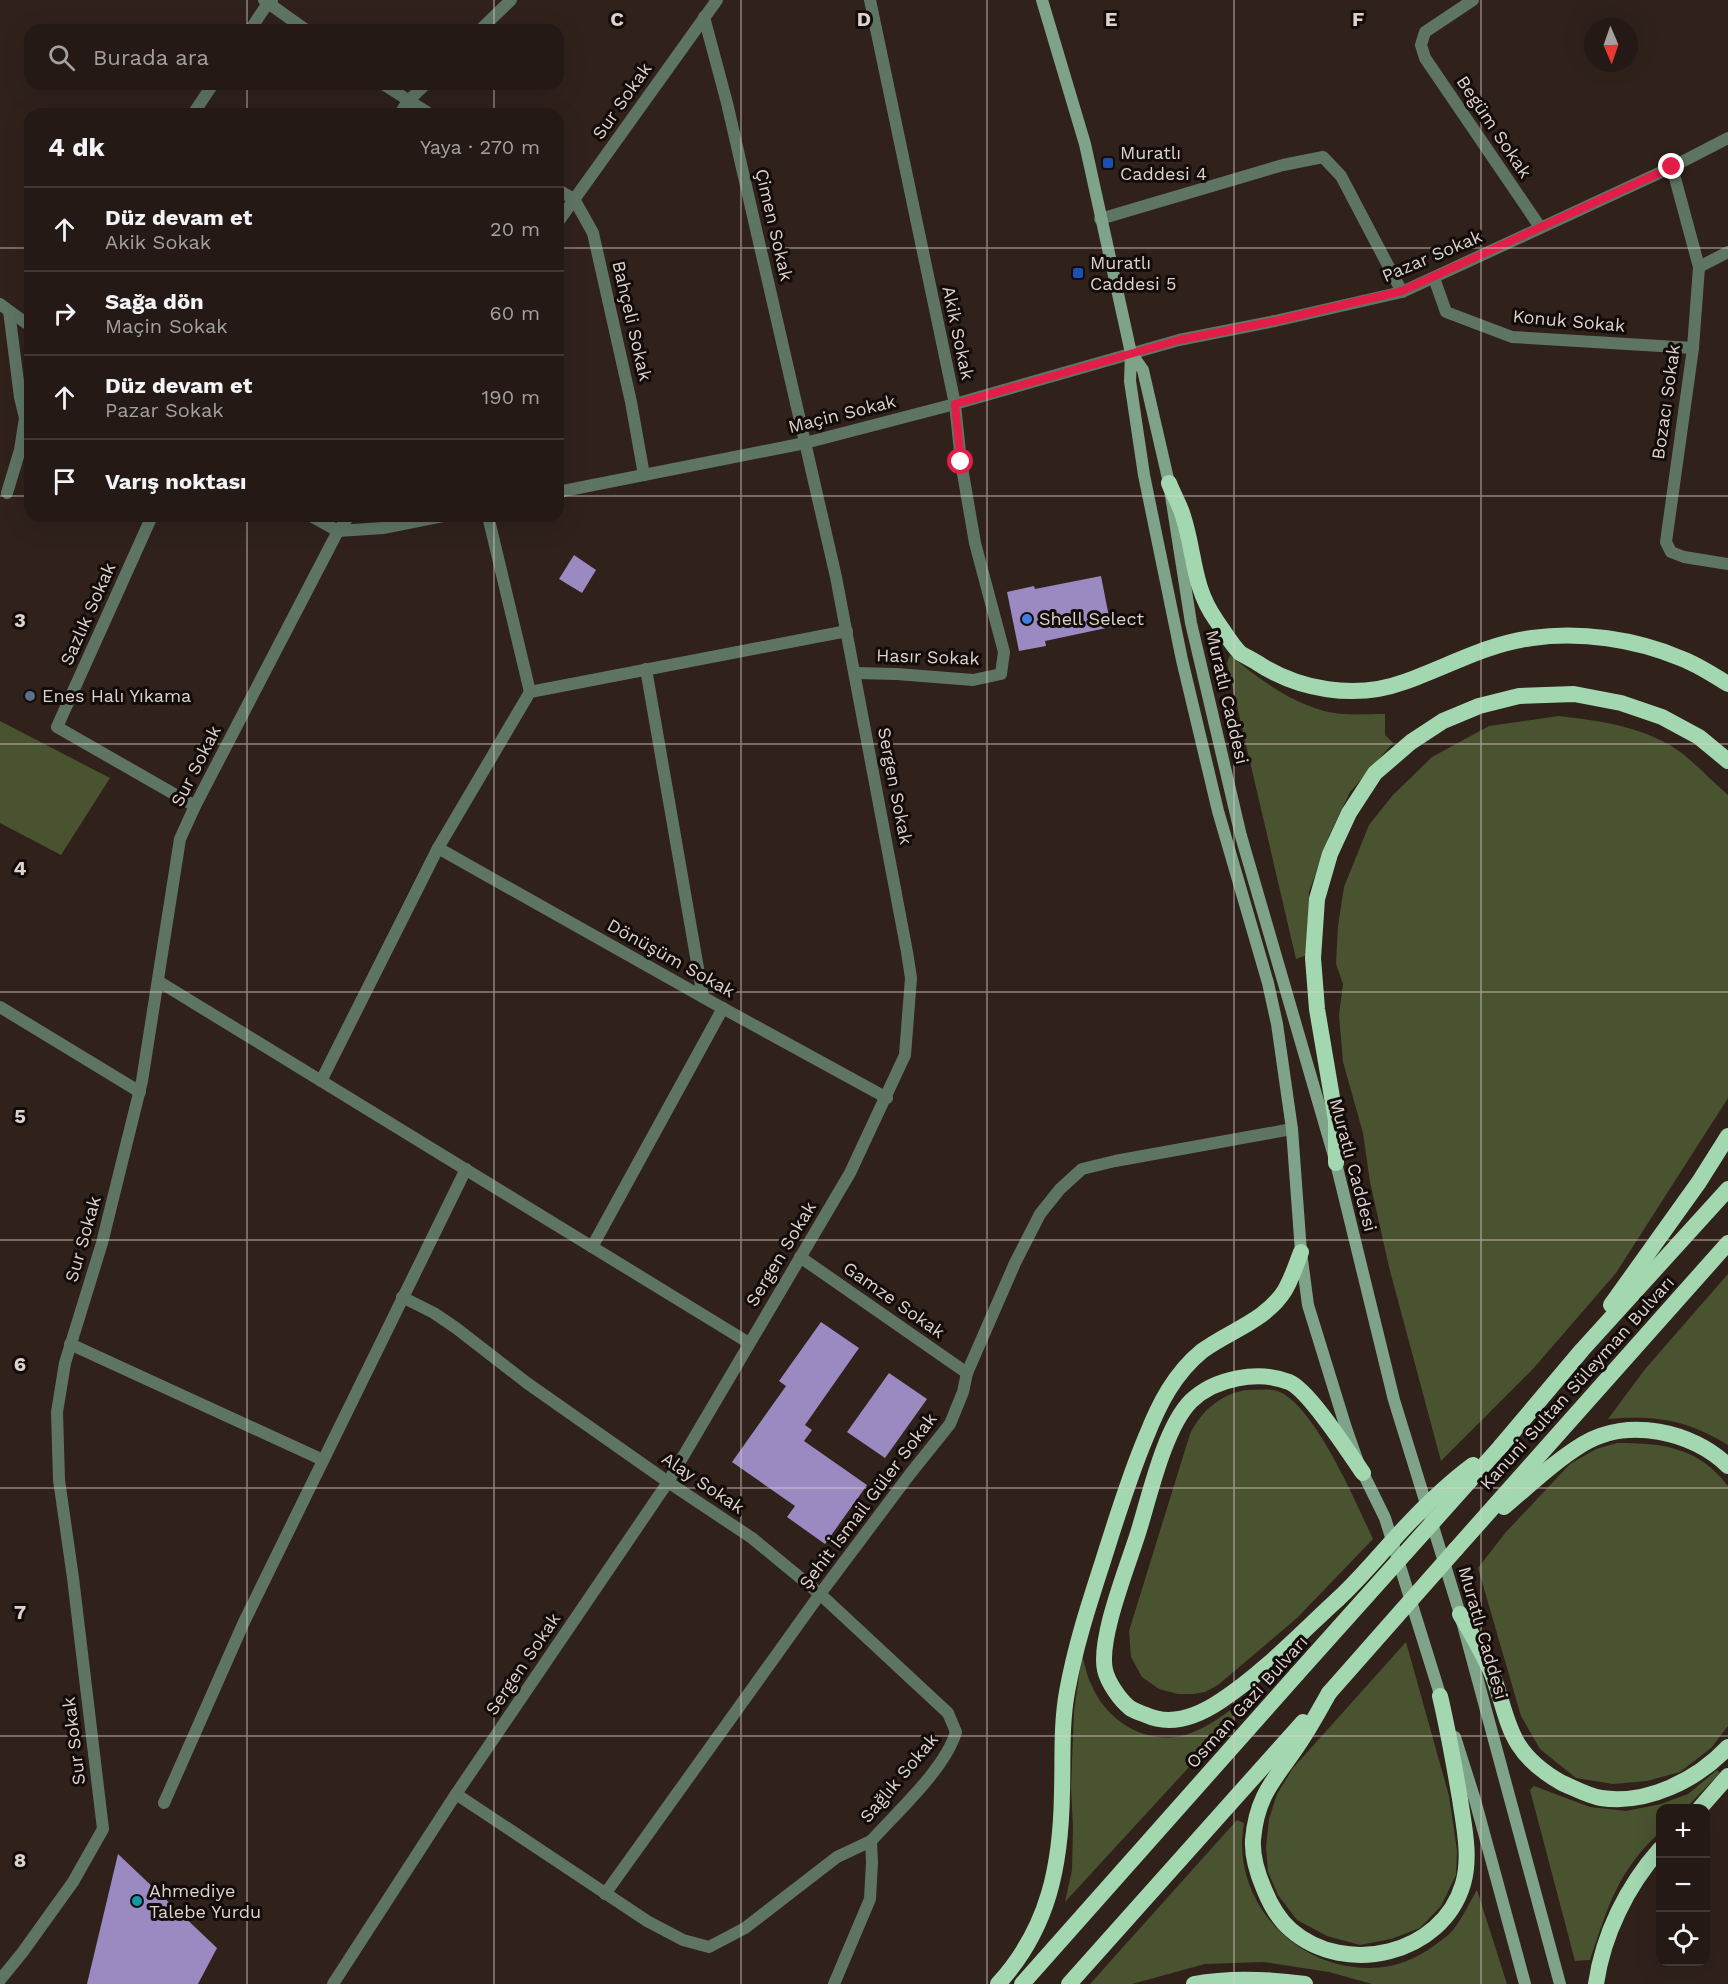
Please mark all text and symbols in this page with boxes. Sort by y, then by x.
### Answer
text: C [610,7,624,31]
text: D [857,7,871,31]
text: E [1105,7,1117,31]
text: F [1352,7,1364,31]
north arrow [1584,18,1638,72]
search box [24,24,564,90]
icon: search [45,41,78,74]
text: Burada ara [93,45,209,70]
street label: Sur Sokak [588,58,656,143]
street label: Begüm Sokak [1452,72,1536,182]
text: 4 dk [48,132,105,162]
text: Yaya · 270 m [420,135,540,159]
place label: Muratlı Caddesi 4 [1120,142,1207,184]
route end [1658,153,1684,179]
marker: Muratlı Caddesi 4 [1101,156,1115,170]
street label: Çimen Sokak [751,167,798,283]
text: Düz devam et [105,205,252,230]
icon: ahead [48,213,81,246]
text: 20 m [490,217,540,241]
street label: Pazar Sokak [1379,225,1485,286]
text: Akik Sokak [105,230,211,254]
place label: Muratlı Caddesi 5 [1090,252,1176,294]
street label: Bahçeli Sokak [608,259,657,383]
marker: Muratlı Caddesi 5 [1071,266,1085,280]
street label: Akik Sokak [938,284,979,382]
text: Sağa dön [105,289,204,314]
icon: right [48,297,81,330]
text: 60 m [490,301,540,325]
street label: Konuk Sokak [1512,305,1626,336]
text: Maçin Sokak [105,314,228,338]
street label: Bozacı Sokak [1647,343,1684,461]
text: Düz devam et [105,373,252,398]
icon: ahead [48,381,81,414]
text: 190 m [482,385,540,409]
street label: Maçin Sokak [786,390,898,437]
text: Pazar Sokak [105,398,224,422]
route start [947,448,973,474]
icon: arrive [48,465,81,498]
text: Varış noktası [105,469,247,494]
street label: Sazlık Sokak [56,559,120,668]
text: 3 [14,608,26,632]
place label: Shell Select [1039,608,1144,629]
marker: Shell Select [1020,612,1034,626]
street label: Muratlı Caddesi [1202,628,1253,766]
street label: Hasır Sokak [876,644,980,669]
place label: Enes Halı Yıkama [42,685,191,706]
marker: Enes Halı Yıkama [23,689,37,703]
street label: Sur Sokak [166,722,225,810]
street label: Sergen Sokak [874,726,917,846]
text: 4 [14,856,27,880]
street label: Dönüşüm Sokak [604,914,739,1001]
street label: Muratlı Caddesi [1326,1096,1381,1234]
text: 5 [14,1104,26,1128]
street label: Sur Sokak [60,1193,105,1284]
street label: Sergen Sokak [741,1197,820,1310]
street label: Gamze Sokak [839,1257,949,1342]
street label: Kanuni Sultan Süleyman Bulvarı [1475,1272,1678,1494]
text: 6 [14,1352,26,1376]
street label: Şehit İsmail Güler Sokak [794,1408,941,1593]
street label: Alay Sokak [658,1447,748,1518]
street label: Muratlı Caddesi [1455,1564,1512,1702]
text: 7 [14,1600,26,1624]
street label: Sergen Sokak [481,1609,565,1719]
street label: Osman Gazi Bulvarı [1182,1631,1312,1772]
street label: Sur Sokak [58,1696,89,1786]
street label: Sağlık Sokak [855,1729,942,1827]
map controls [1656,1804,1710,1966]
button: + [1656,1804,1710,1858]
text: 8 [14,1848,26,1872]
button: − [1656,1858,1710,1912]
place label: Ahmediye Talebe Yurdu [149,1880,261,1922]
marker: Ahmediye Talebe Yurdu [130,1894,144,1908]
button: locate [1656,1912,1710,1966]

